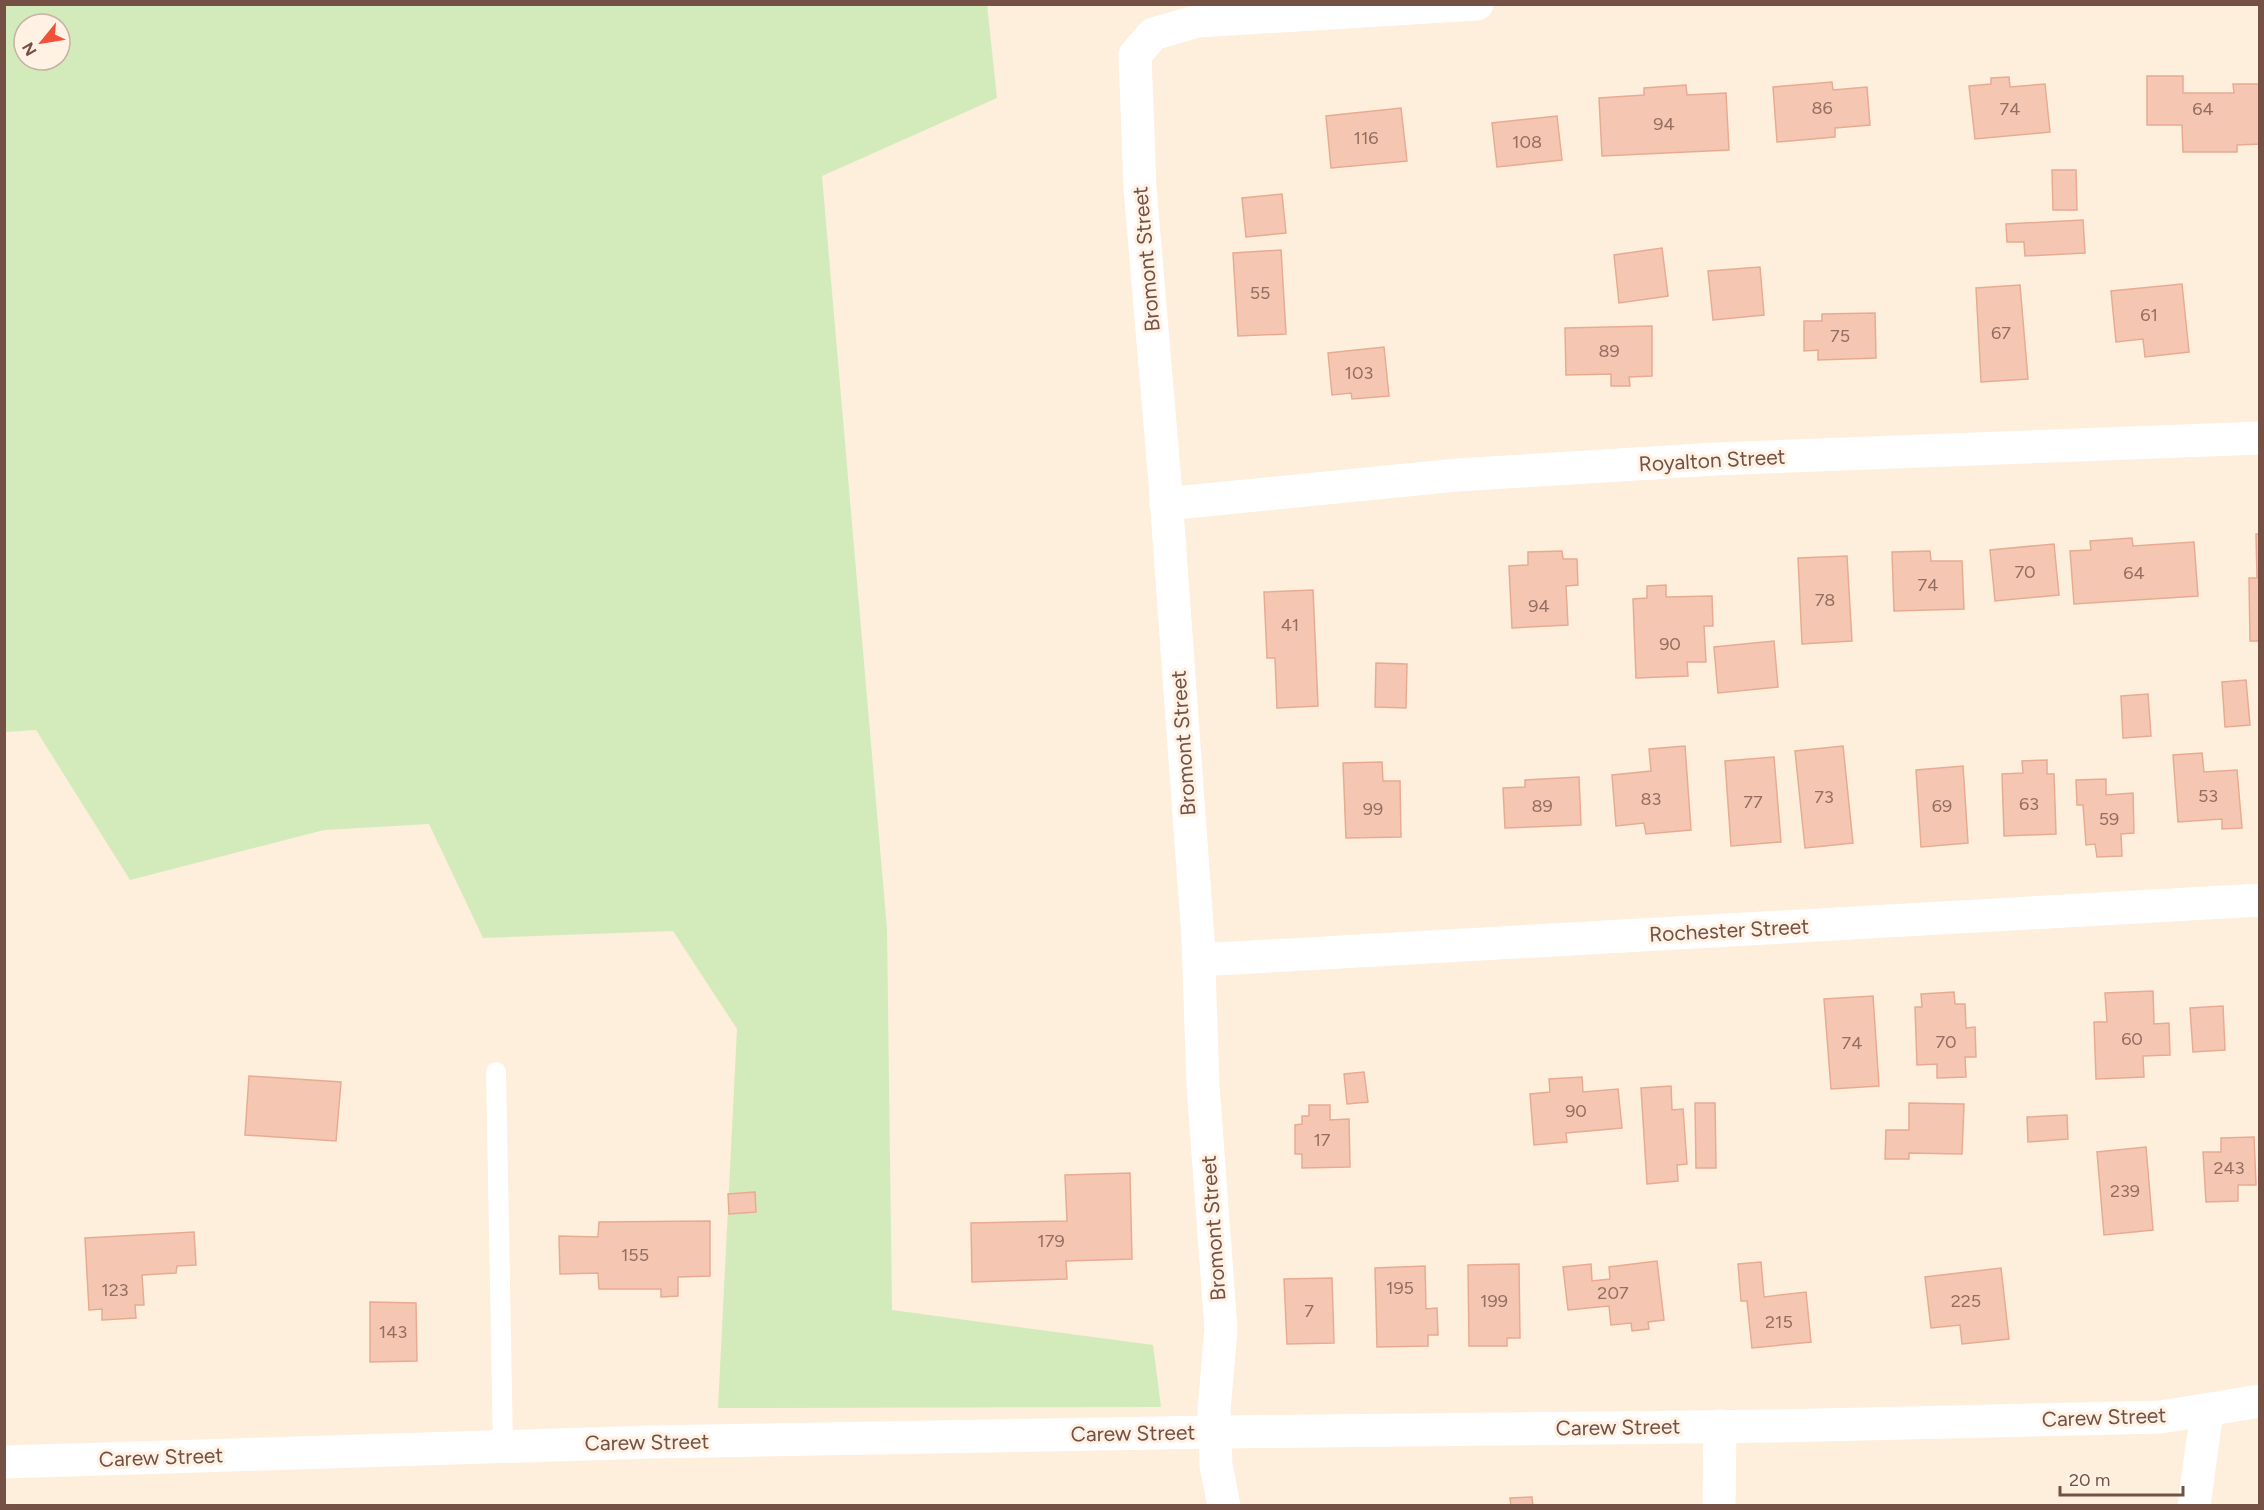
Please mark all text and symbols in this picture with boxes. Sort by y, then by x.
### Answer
north arrow [12,12,72,72]
text: N [18,39,41,59]
house number: 86 [1811,97,1833,119]
house number: 74 [2000,98,2020,120]
house number: 64 [2192,98,2214,120]
house number: 94 [1653,113,1675,135]
house number: 116 [1353,127,1379,149]
house number: 108 [1512,131,1542,153]
street label: Bromont Street [1127,185,1165,333]
house number: 55 [1250,282,1270,304]
house number: 61 [2140,304,2158,326]
house number: 67 [1991,322,2011,344]
house number: 75 [1830,325,1850,347]
house number: 89 [1598,340,1620,362]
house number: 103 [1345,362,1373,384]
street label: Royalton Street [1638,444,1786,476]
house number: 70 [2014,561,2036,583]
house number: 64 [2123,562,2145,584]
house number: 74 [1918,574,1938,596]
house number: 78 [1815,589,1835,611]
house number: 94 [1528,595,1550,617]
house number: 41 [1281,614,1299,636]
house number: 90 [1659,633,1681,655]
street label: Bromont Street [1165,669,1201,817]
house number: 53 [2198,785,2218,807]
house number: 73 [1814,786,1834,808]
house number: 83 [1641,788,1661,810]
house number: 77 [1743,791,1763,813]
house number: 63 [2019,793,2039,815]
house number: 89 [1531,795,1553,817]
house number: 69 [1932,795,1952,817]
house number: 99 [1363,798,1383,820]
house number: 59 [2099,808,2119,830]
street label: Rochester Street [1648,913,1810,947]
house number: 60 [2121,1028,2143,1050]
house number: 70 [1935,1031,1957,1053]
house number: 74 [1842,1032,1862,1054]
house number: 90 [1565,1100,1587,1122]
house number: 17 [1313,1129,1331,1151]
street label: Bromont Street [1195,1154,1231,1302]
house number: 243 [2213,1157,2245,1179]
house number: 239 [2110,1180,2140,1202]
house number: 179 [1037,1230,1065,1252]
house number: 155 [621,1244,649,1266]
house number: 195 [1386,1277,1414,1299]
house number: 123 [101,1279,129,1301]
house number: 207 [1597,1282,1629,1304]
house number: 199 [1480,1290,1508,1312]
house number: 225 [1951,1290,1981,1312]
house number: 7 [1304,1300,1314,1322]
house number: 215 [1765,1311,1793,1333]
house number: 143 [379,1321,407,1343]
street label: Carew Street [2041,1402,2167,1432]
street label: Carew Street [1555,1413,1681,1441]
street label: Carew Street [1070,1419,1196,1447]
street label: Carew Street [584,1428,710,1456]
street label: Carew Street [98,1442,224,1472]
scale bar [2060,1459,2183,1497]
text: 20 m [2069,1469,2110,1491]

